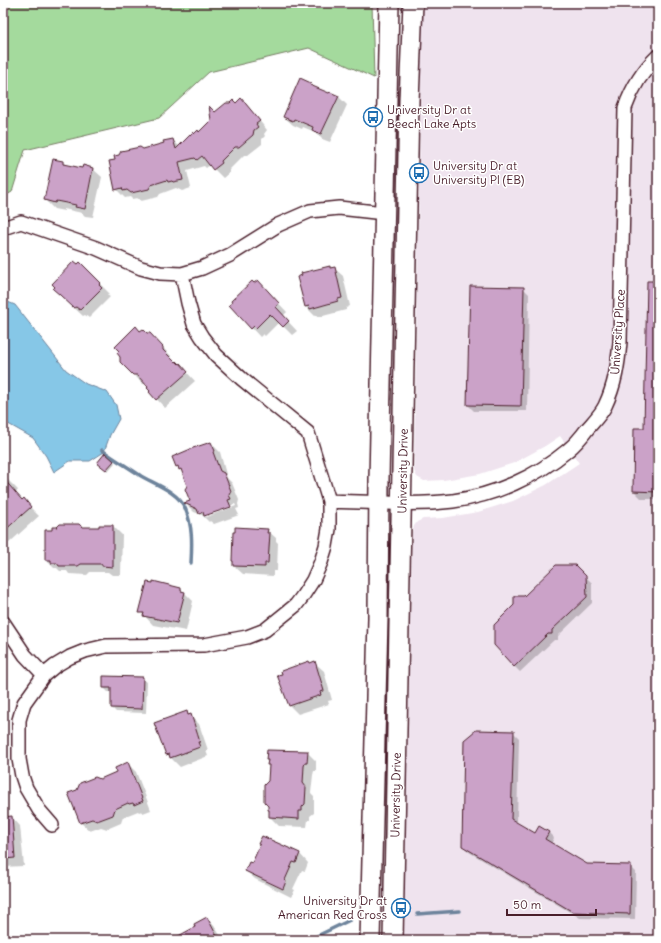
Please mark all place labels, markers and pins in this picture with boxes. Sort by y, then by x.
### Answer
place label: University Dr at Beech Lake Apts [387,102,476,131]
bus stop icon: University Dr at Beech Lake Apts [362,106,384,128]
place label: University Dr at University Pl (EB) [433,158,525,187]
bus stop icon: University Dr at University Pl (EB) [408,162,430,184]
place label: University Dr at American Red Cross [278,893,387,922]
bus stop icon: University Dr at American Red Cross [390,897,412,919]

